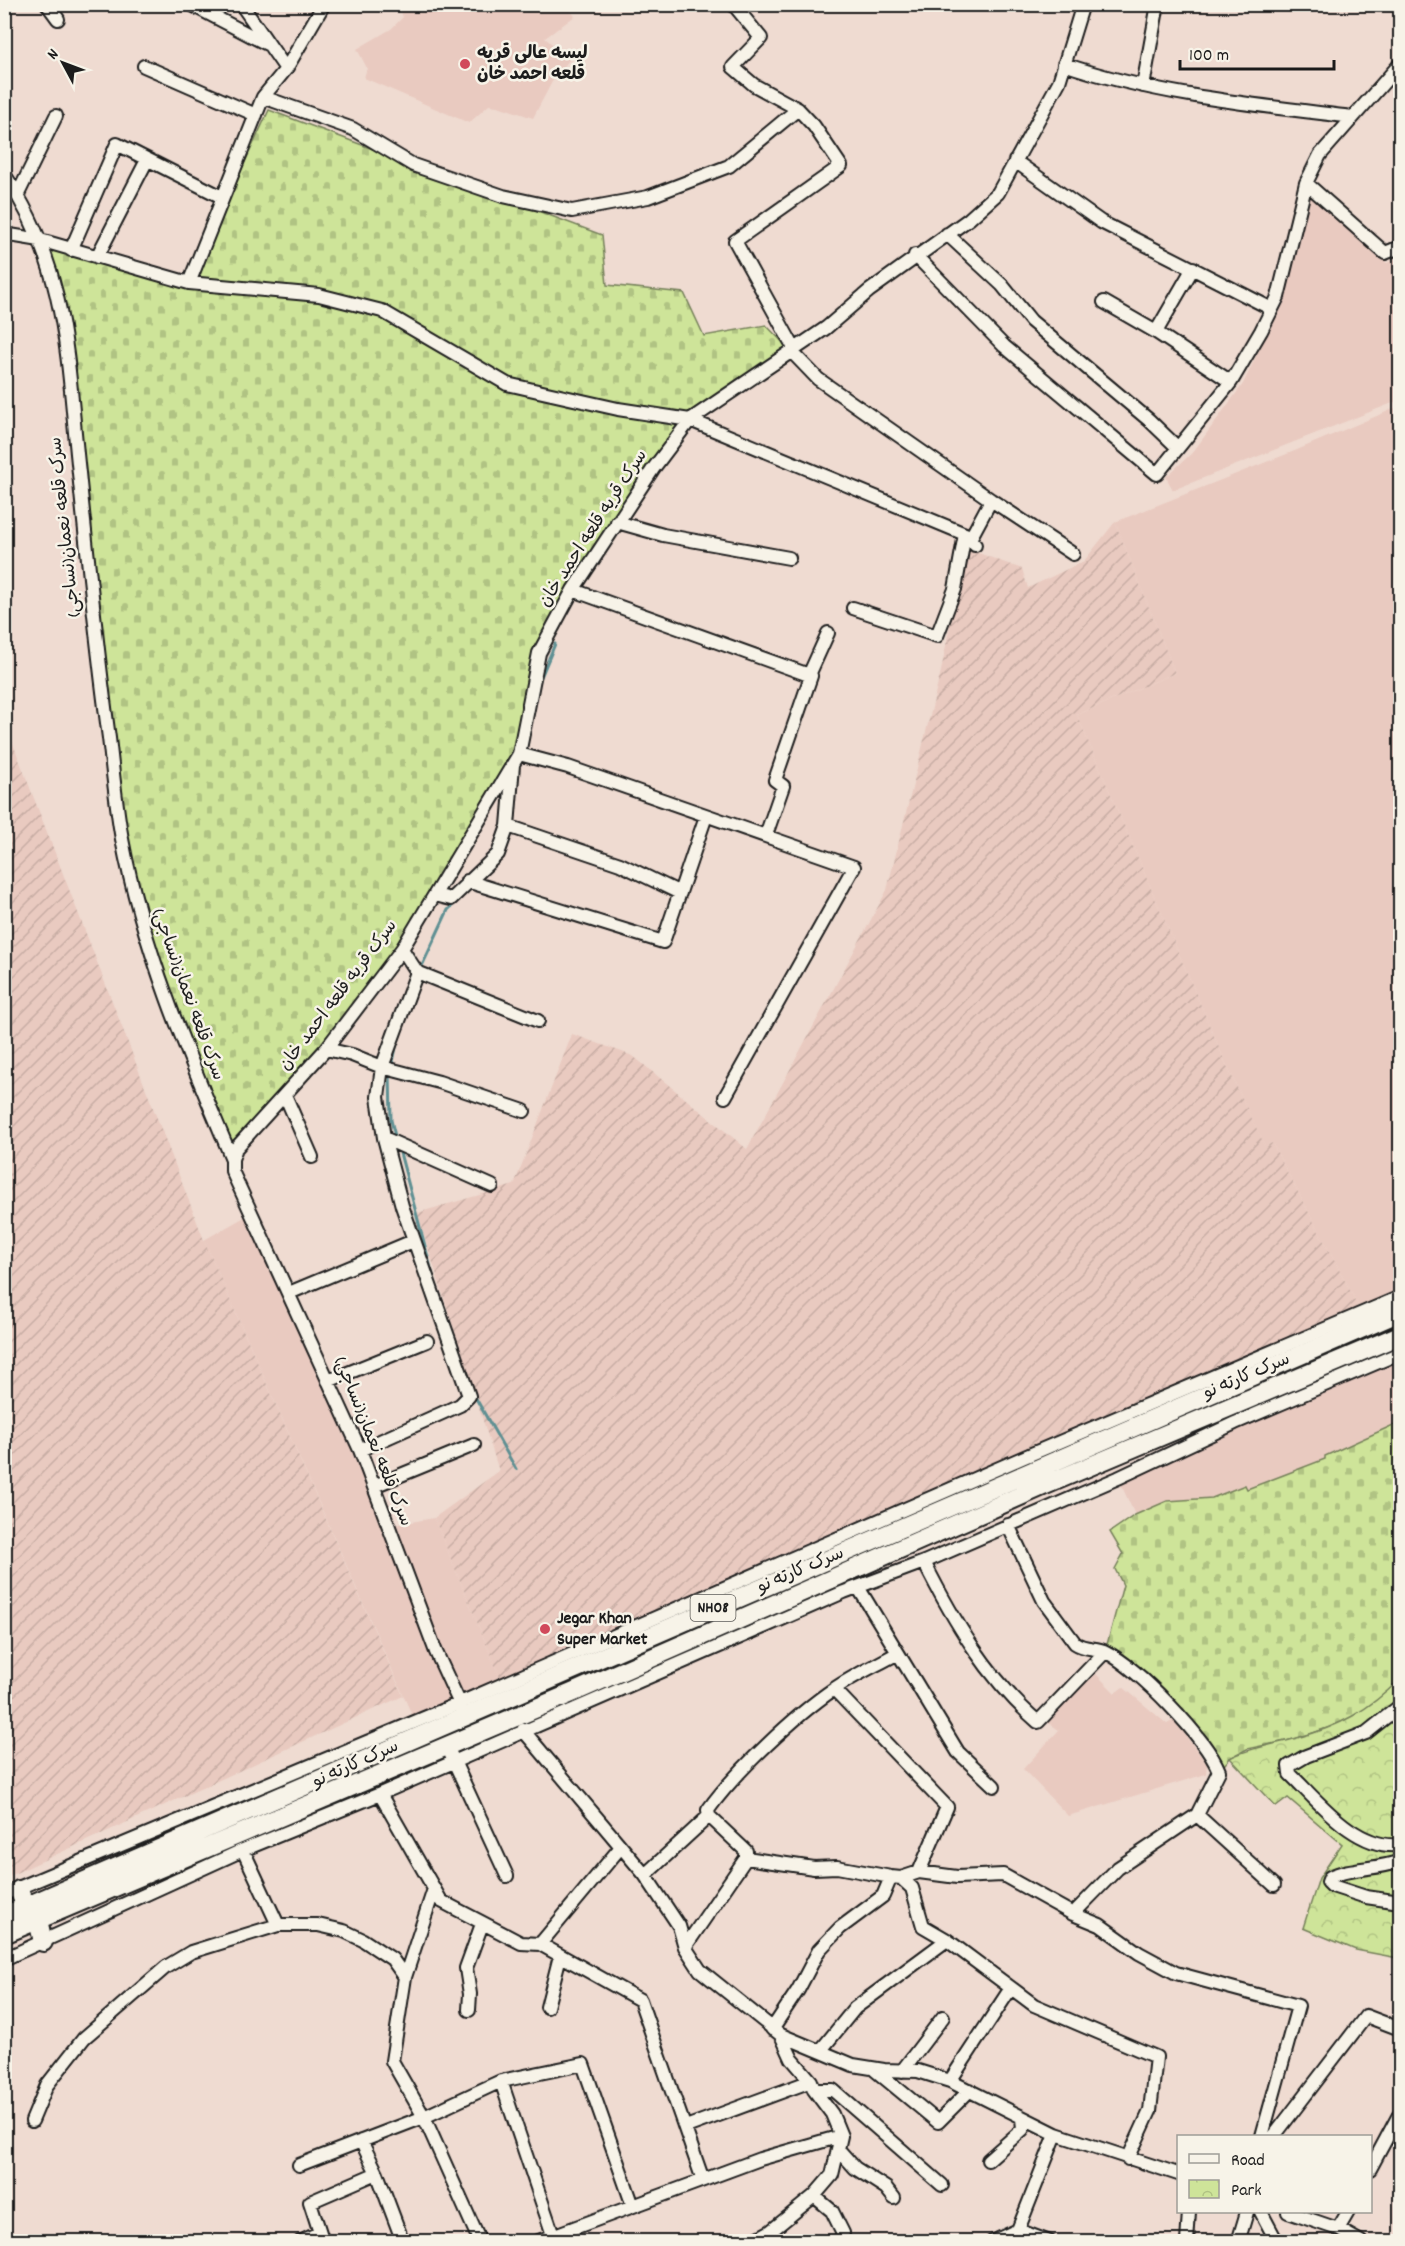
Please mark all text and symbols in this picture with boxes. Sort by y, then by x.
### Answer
north arrow [33,33,93,93]
scale bar [1180,33,1334,71]
place label: لیسه عالی قریه قلعه احمد خان [477,42,587,88]
text: N [42,44,65,65]
text: 100 m [1189,44,1229,69]
marker: لیسه عالی قریه قلعه احمد خان [458,57,472,71]
street label: سرک قلعه نعمان(نساجی) [44,436,88,618]
street label: سرک قریه قلعه احمد خان [534,445,654,613]
street label: سرک قلعه نعمان(نساجی) [144,906,230,1084]
street label: سرک قریه قلعه احمد خان [274,915,404,1077]
street label: سرک کارته نو [1198,1347,1294,1407]
street label: سرک قلعه نعمان(نساجی) [327,1353,417,1531]
street label: سرک کارته نو [752,1541,848,1601]
road number: NH08 [690,1595,736,1621]
place label: Jegar Khan Super Market [557,1607,648,1653]
marker: Jegar Khan Super Market [538,1622,552,1636]
street label: سرک کارته نو [307,1735,403,1796]
legend [1177,2135,1372,2213]
text: Road [1231,2149,1265,2174]
text: Park [1231,2179,1262,2204]

